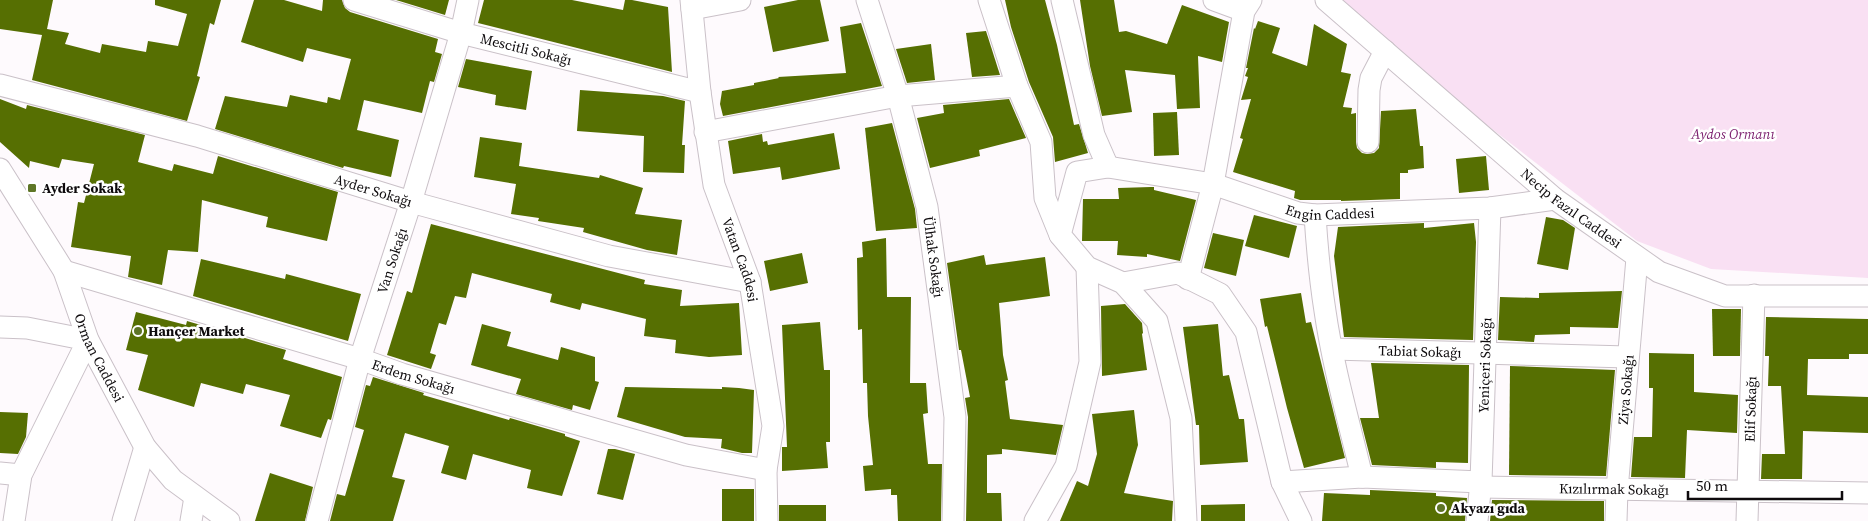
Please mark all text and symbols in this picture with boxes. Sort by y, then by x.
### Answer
street label: Mescitli Sokağı [478,28,574,70]
park label: Aydos Ormanı [1690,124,1776,144]
street label: Necip Fazıl Caddesi [1517,164,1626,253]
street label: Ayder Sokağı [332,169,415,212]
place label: Ayder Sokak [42,178,123,198]
marker: Ayder Sokak [26,182,38,194]
street label: Engin Caddesi [1283,199,1375,225]
street label: Vatan Caddesi [717,215,763,303]
street label: Ülhak Sokağı [918,215,949,299]
street label: Van Sokağı [372,225,412,296]
street label: Orman Caddesi [69,310,129,405]
street label: Yeniçeri Sokağı [1473,317,1496,413]
place label: Hançer Market [148,321,246,341]
marker: Hançer Market [132,325,144,337]
street label: Tabiat Sokağı [1378,340,1462,362]
street label: Erdem Sokağı [369,354,457,399]
street label: Ziya Sokağı [1613,354,1639,425]
street label: Elif Sokağı [1739,376,1761,442]
scale bar [1688,468,1842,500]
text: 50 m [1696,475,1728,496]
street label: Kızılırmak Sokağı [1559,478,1669,500]
place label: Akyazı gıda [1451,498,1525,518]
marker: Akyazı gıda [1435,502,1447,514]

